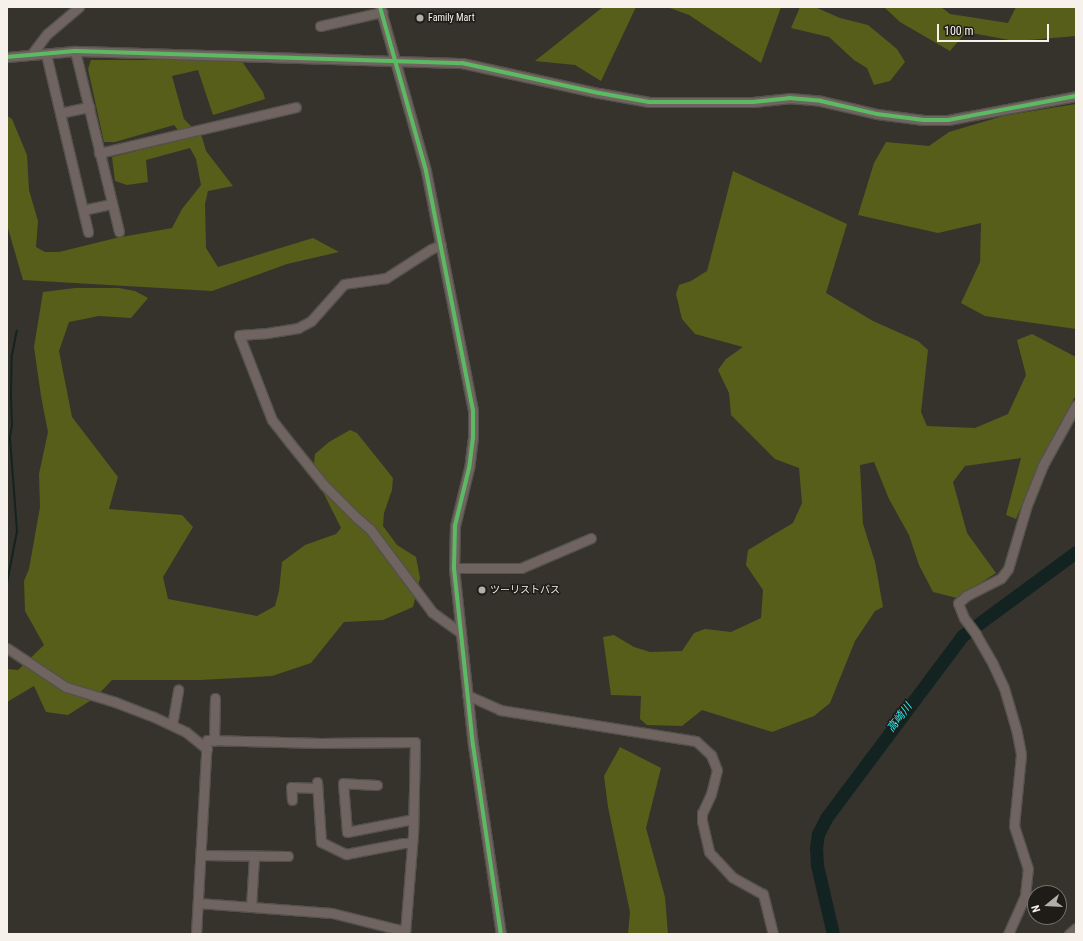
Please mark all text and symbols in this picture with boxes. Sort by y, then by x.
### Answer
place label: Family Mart [428,12,475,24]
marker: Family Mart [415,13,425,23]
scale bar [939,16,1051,42]
text: 100 m [944,24,974,38]
place label: ツーリストバス [490,584,560,596]
marker: ツーリストバス [477,585,487,595]
water label: 高崎川 [885,701,915,735]
north arrow [1027,885,1067,925]
text: N [1029,903,1043,914]

